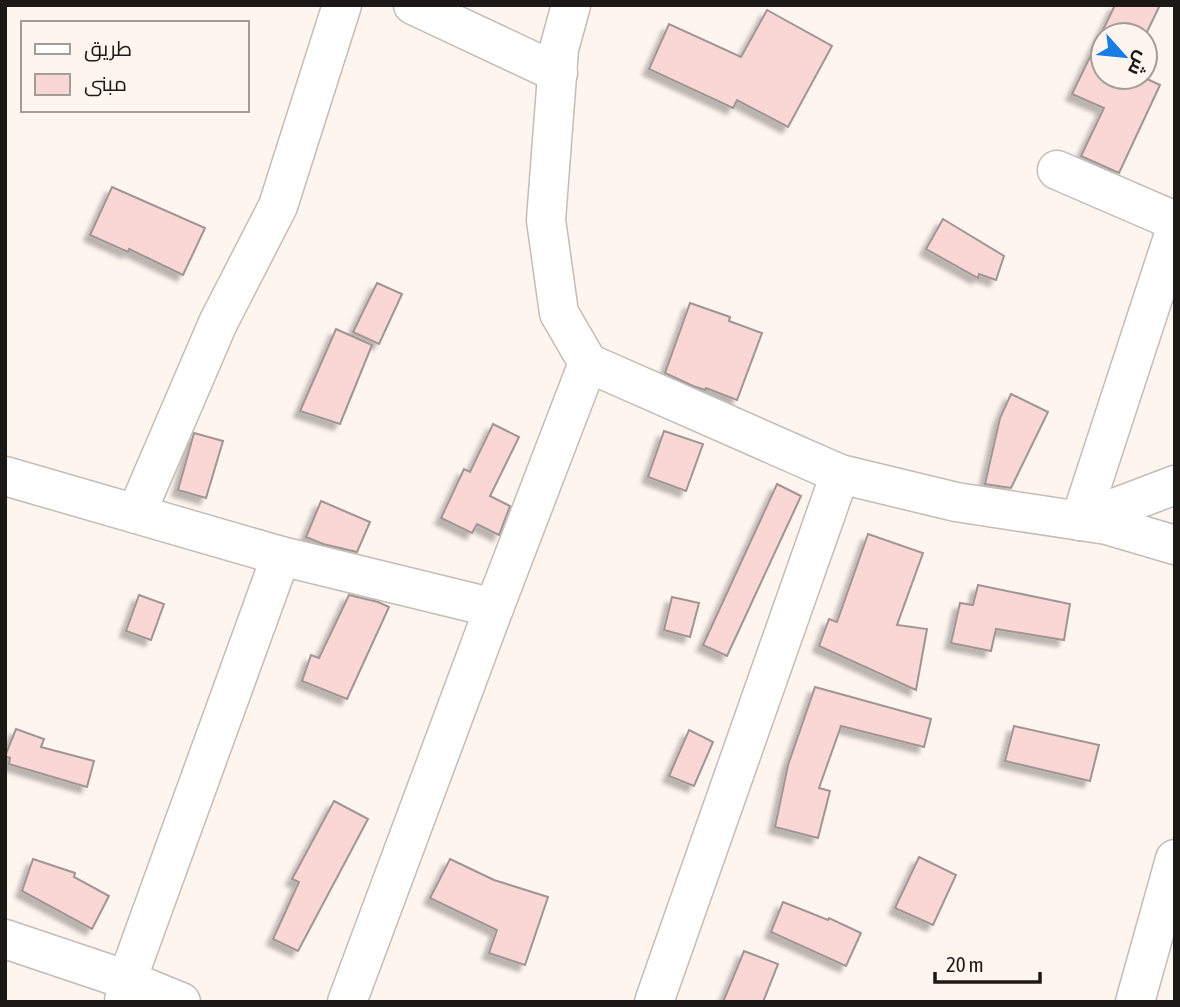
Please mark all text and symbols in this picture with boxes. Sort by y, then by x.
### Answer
legend [21,21,248,112]
north arrow [1089,21,1159,91]
text: طريق [84,36,132,62]
text: ش [1123,47,1154,80]
text: مبنى [84,71,127,97]
scale bar [935,940,1040,984]
text: 20 m [946,952,984,976]

